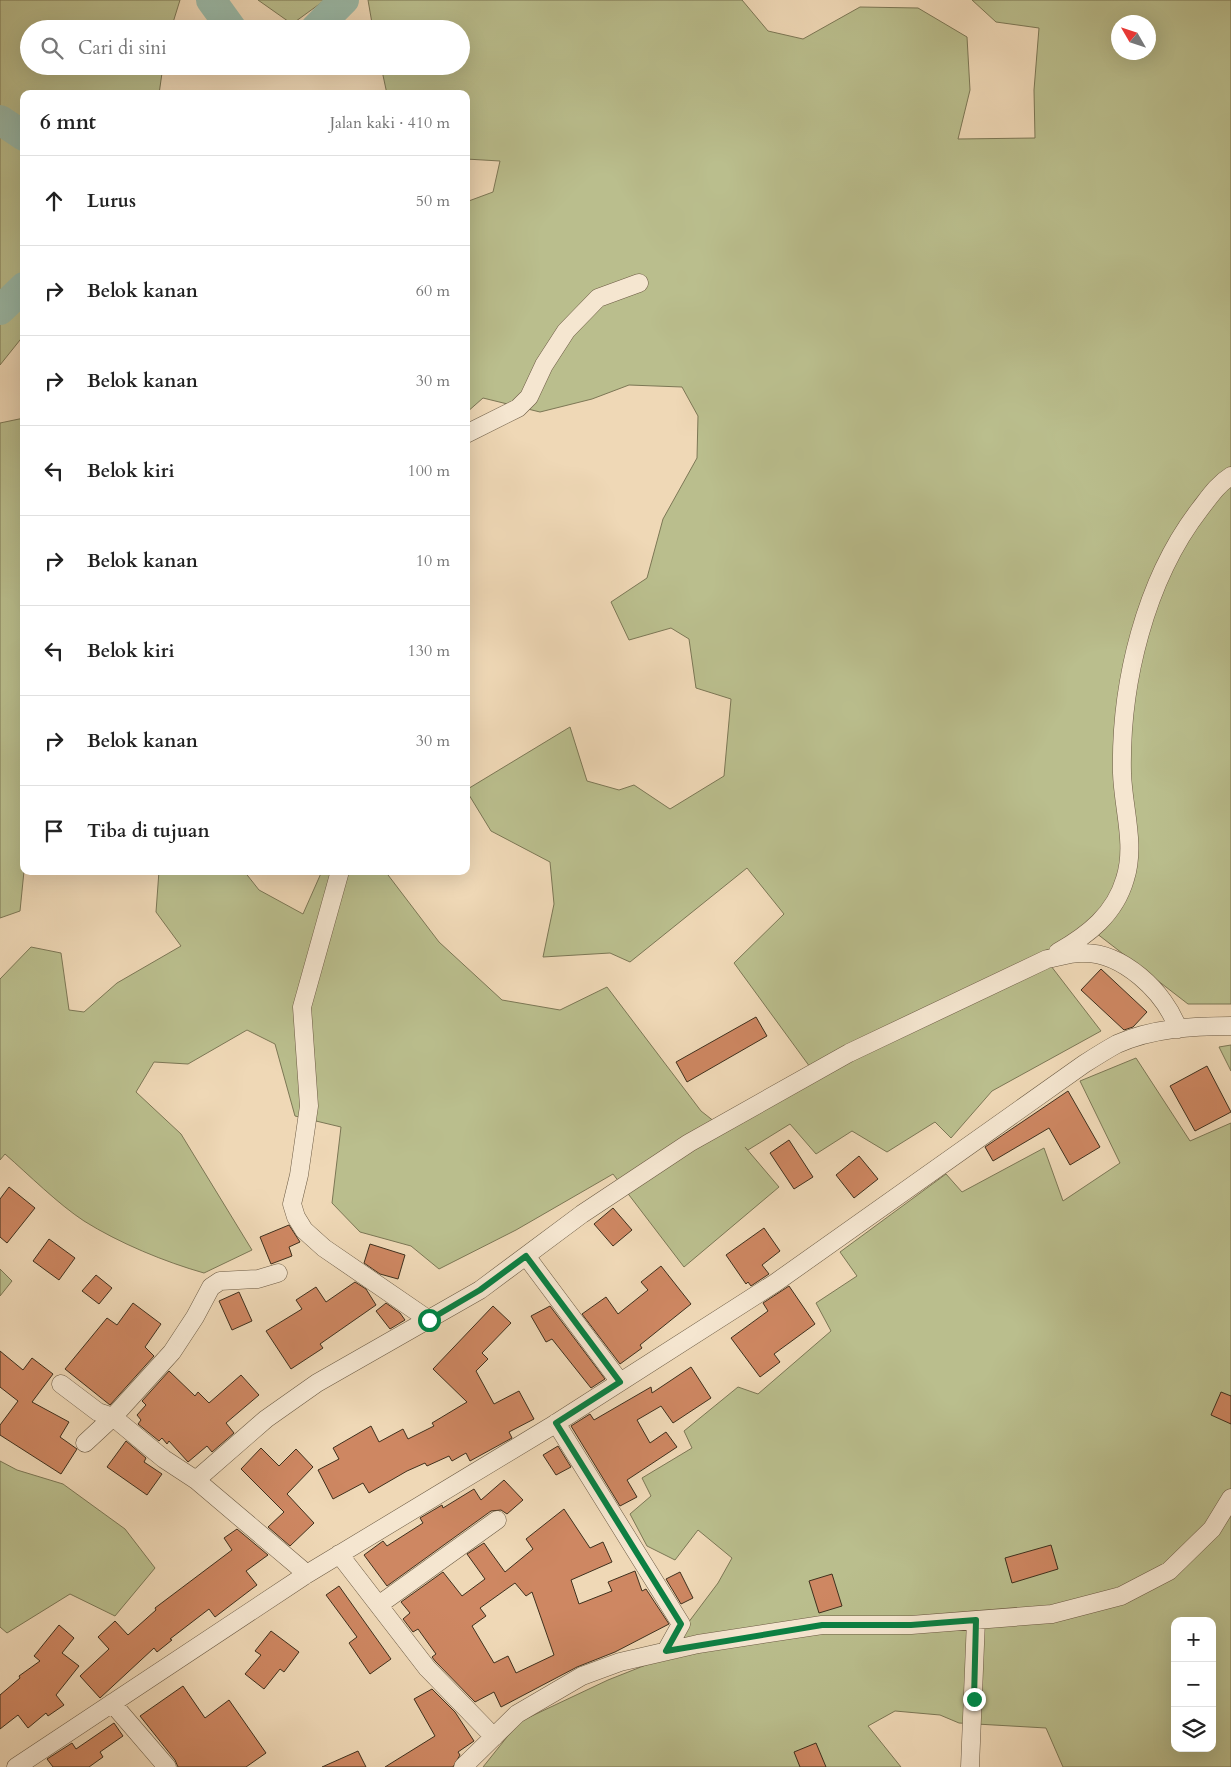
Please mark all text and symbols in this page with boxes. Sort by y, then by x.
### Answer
north arrow [1111,15,1156,60]
search box [20,20,470,75]
icon: search [38,34,66,62]
text: Cari di sini [78,35,167,61]
text: 6 mnt [40,108,96,137]
text: Jalan kaki · 410 m [330,112,450,134]
icon: ahead [40,187,68,215]
text: Lurus [87,188,136,214]
text: 50 m [416,190,450,212]
icon: right [40,277,68,305]
text: Belok kanan [87,278,198,304]
text: 60 m [416,280,450,302]
icon: right [40,367,68,395]
text: Belok kanan [87,368,198,394]
text: 30 m [416,370,450,392]
icon: left [40,457,68,485]
text: Belok kiri [87,458,174,484]
text: 100 m [408,460,450,482]
icon: right [40,547,68,575]
text: Belok kanan [87,548,198,574]
text: 10 m [416,550,450,572]
icon: left [40,637,68,665]
text: Belok kiri [87,638,174,664]
text: 130 m [408,640,450,662]
icon: right [40,727,68,755]
text: Belok kanan [87,728,198,754]
text: 30 m [416,730,450,752]
icon: arrive [40,817,68,845]
text: Tiba di tujuan [87,818,210,844]
route start [418,1309,441,1332]
map controls [1171,1617,1216,1752]
button: + [1171,1617,1216,1662]
button: − [1171,1662,1216,1707]
route end [963,1688,986,1711]
button: layers [1171,1707,1216,1752]

